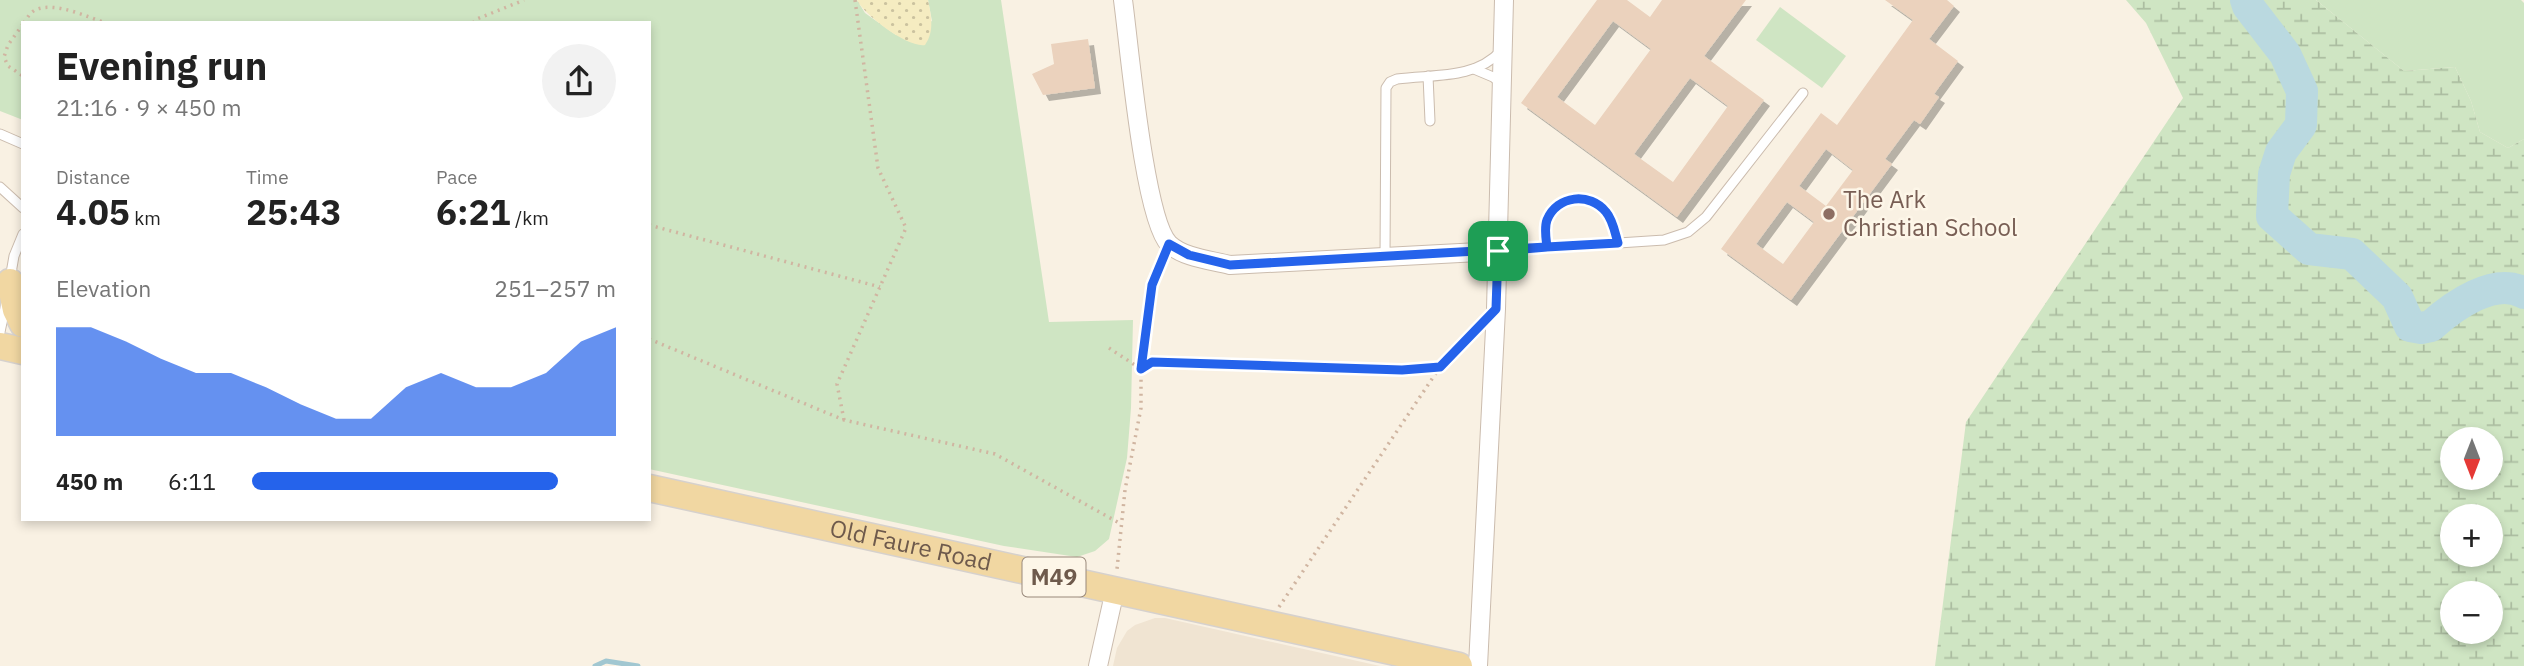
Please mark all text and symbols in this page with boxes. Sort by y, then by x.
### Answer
text: Evening run [56,41,267,90]
button: share [542,44,616,118]
text: 21:16 · 9 × 450 m [56,92,242,122]
text: Distance [56,165,130,189]
text: Time [246,165,289,189]
text: Pace [436,165,477,189]
place label: The Ark Christian School [1843,183,2017,243]
text: 4.05 [56,189,130,235]
text: 25:43 [246,189,342,235]
text: 6:21 [436,189,511,235]
text: km [130,206,161,230]
text: /km [511,206,549,230]
marker: The Ark Christian School [1821,206,1837,222]
pin [1468,221,1528,281]
icon: arrive [1479,232,1517,270]
text: Elevation [56,273,151,303]
text: 251–257 m [494,273,616,303]
north arrow [2440,427,2502,490]
map controls [2440,427,2503,644]
text: 450 m [56,466,123,496]
text: 6:11 [168,466,216,496]
button: + [2440,504,2503,567]
street label: Old Faure Road [827,511,995,578]
road number: M49 [1023,558,1086,596]
button: − [2440,581,2503,644]

